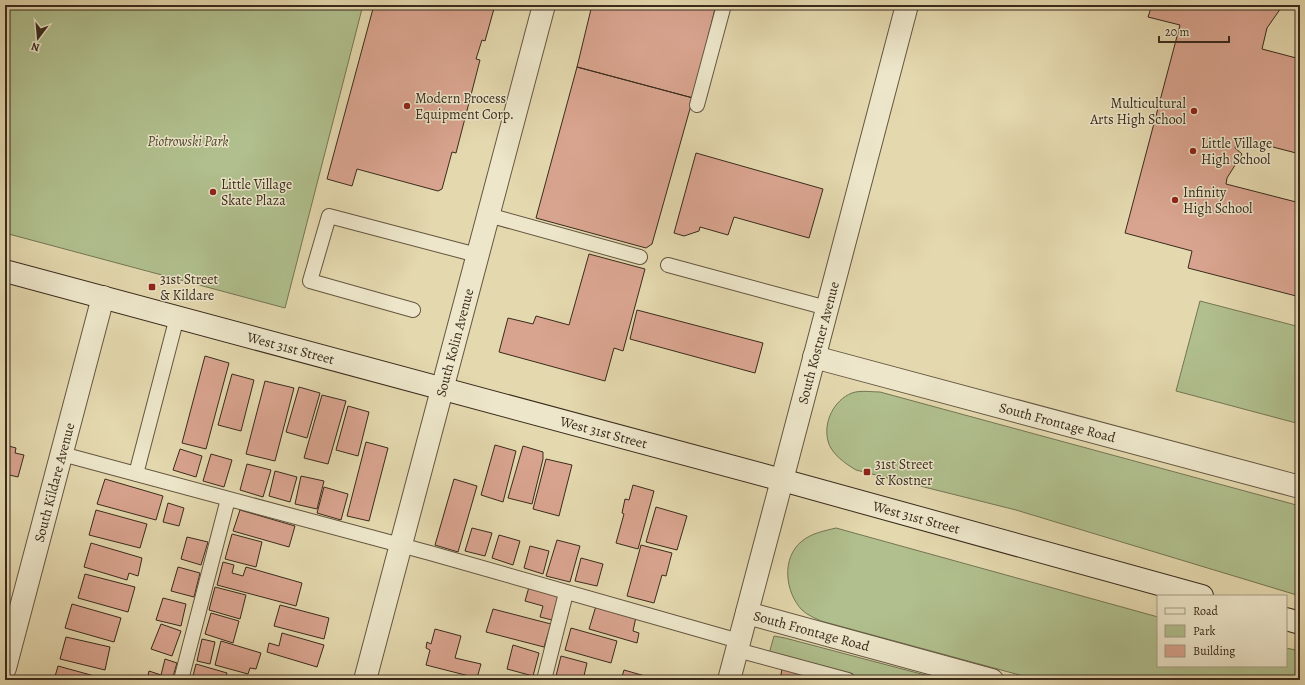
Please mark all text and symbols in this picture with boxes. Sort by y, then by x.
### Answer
north arrow [18,18,58,58]
scale bar [1159,18,1229,44]
text: 20 m [1165,24,1189,40]
text: N [29,39,41,55]
place label: Modern Process Equipment Corp. [415,89,514,124]
place label: Multicultural Arts High School [1089,94,1187,129]
marker: Modern Process Equipment Corp. [402,101,412,111]
marker: Multicultural Arts High School [1189,106,1199,116]
park label: Piotrowski Park [147,132,229,151]
place label: Little Village High School [1201,134,1272,169]
marker: Little Village High School [1188,146,1198,156]
place label: Little Village Skate Plaza [221,175,292,210]
place label: Infinity High School [1183,183,1253,218]
marker: Little Village Skate Plaza [208,187,218,197]
marker: Infinity High School [1170,195,1180,205]
place label: 31st Street & Kildare [160,270,218,305]
street label: South Kostner Avenue [793,279,844,406]
marker: 31st Street & Kildare [147,282,157,292]
street label: South Kolin Avenue [431,286,478,399]
street label: West 31st Street [244,327,337,369]
street label: South Frontage Road [997,398,1118,447]
street label: West 31st Street [557,411,650,453]
street label: South Kildare Avenue [30,421,79,544]
place label: 31st Street & Kostner [875,455,933,490]
marker: 31st Street & Kostner [862,467,872,477]
street label: West 31st Street [870,496,962,539]
legend [1157,595,1287,667]
text: Road [1193,603,1219,619]
street label: South Frontage Road [751,606,872,656]
text: Park [1193,623,1216,639]
text: Building [1193,643,1235,659]

